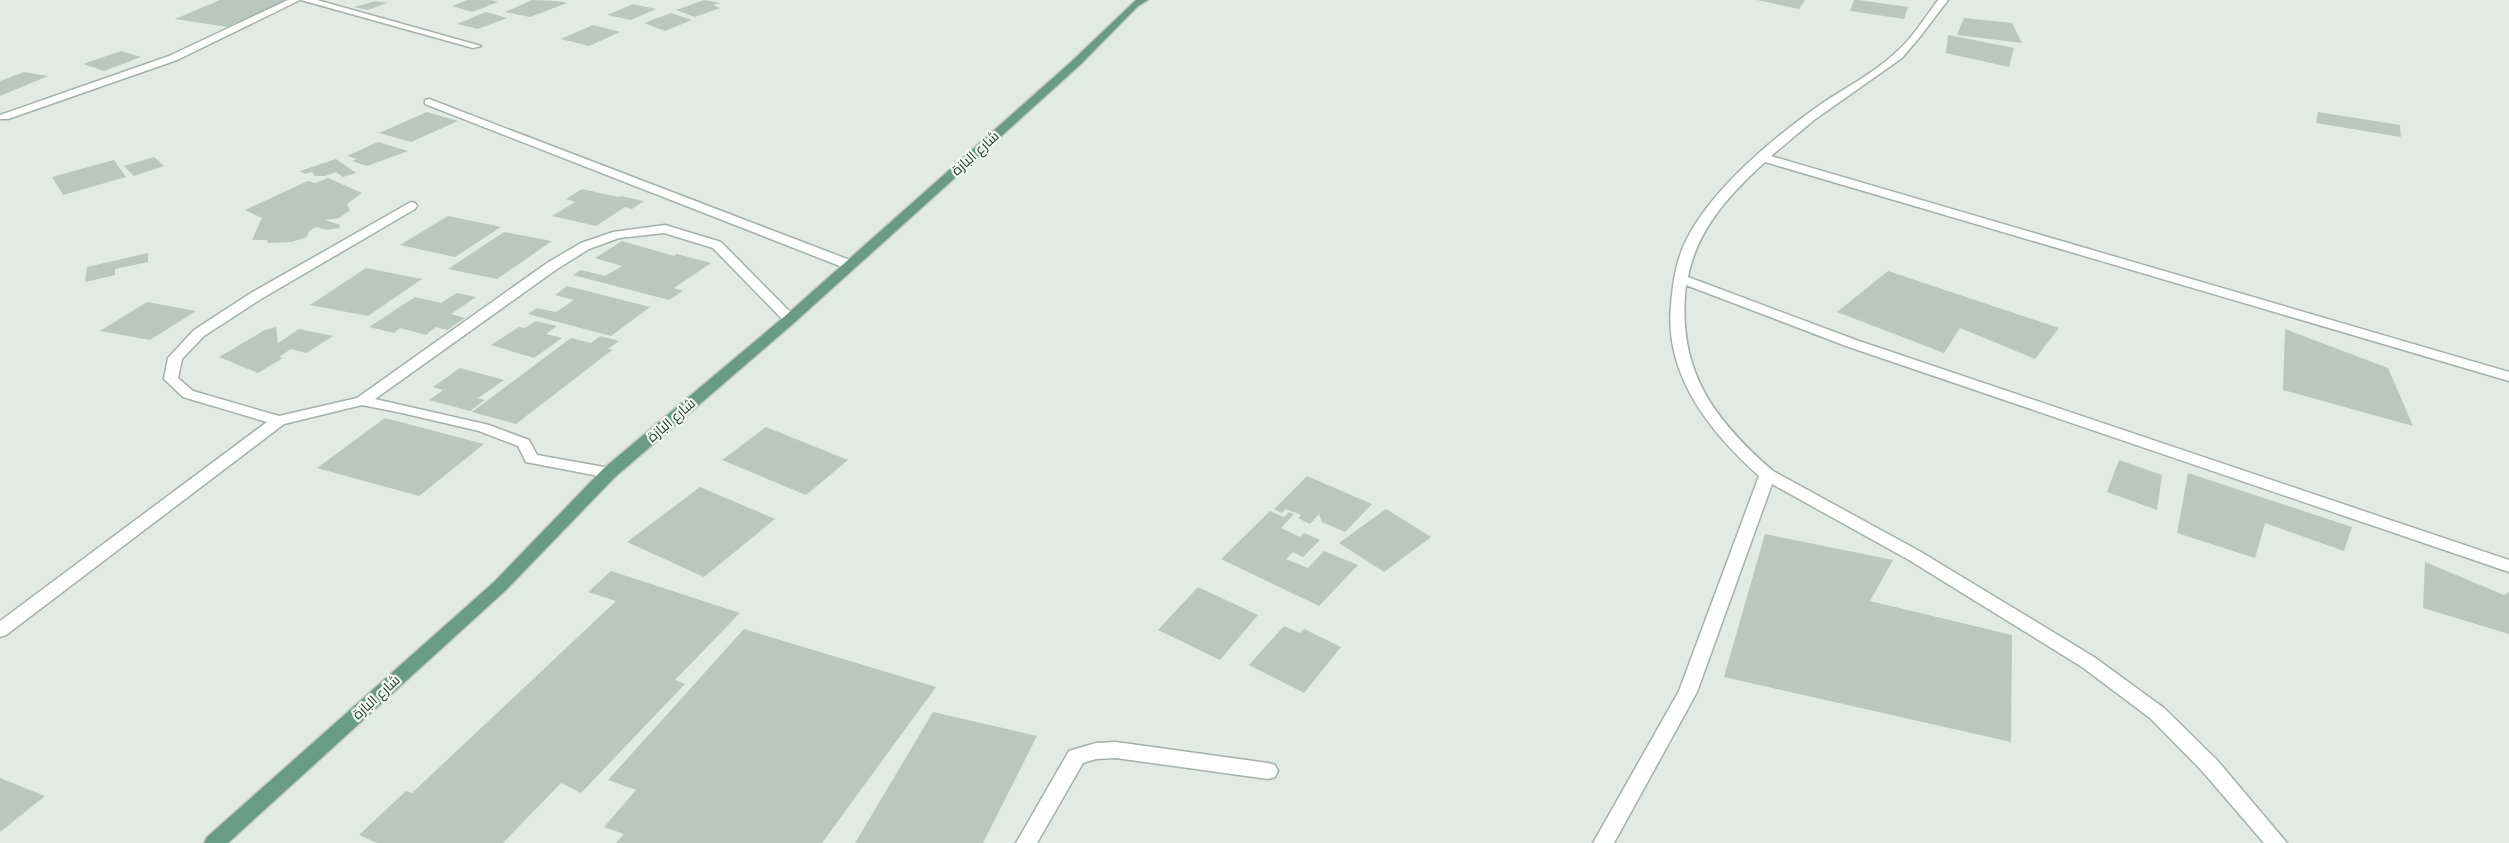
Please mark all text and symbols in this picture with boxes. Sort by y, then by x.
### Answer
street label: شارع البازة [947,127,1003,179]
street label: شارع البازة [643,394,699,446]
street label: شارع البازة [348,671,404,723]

